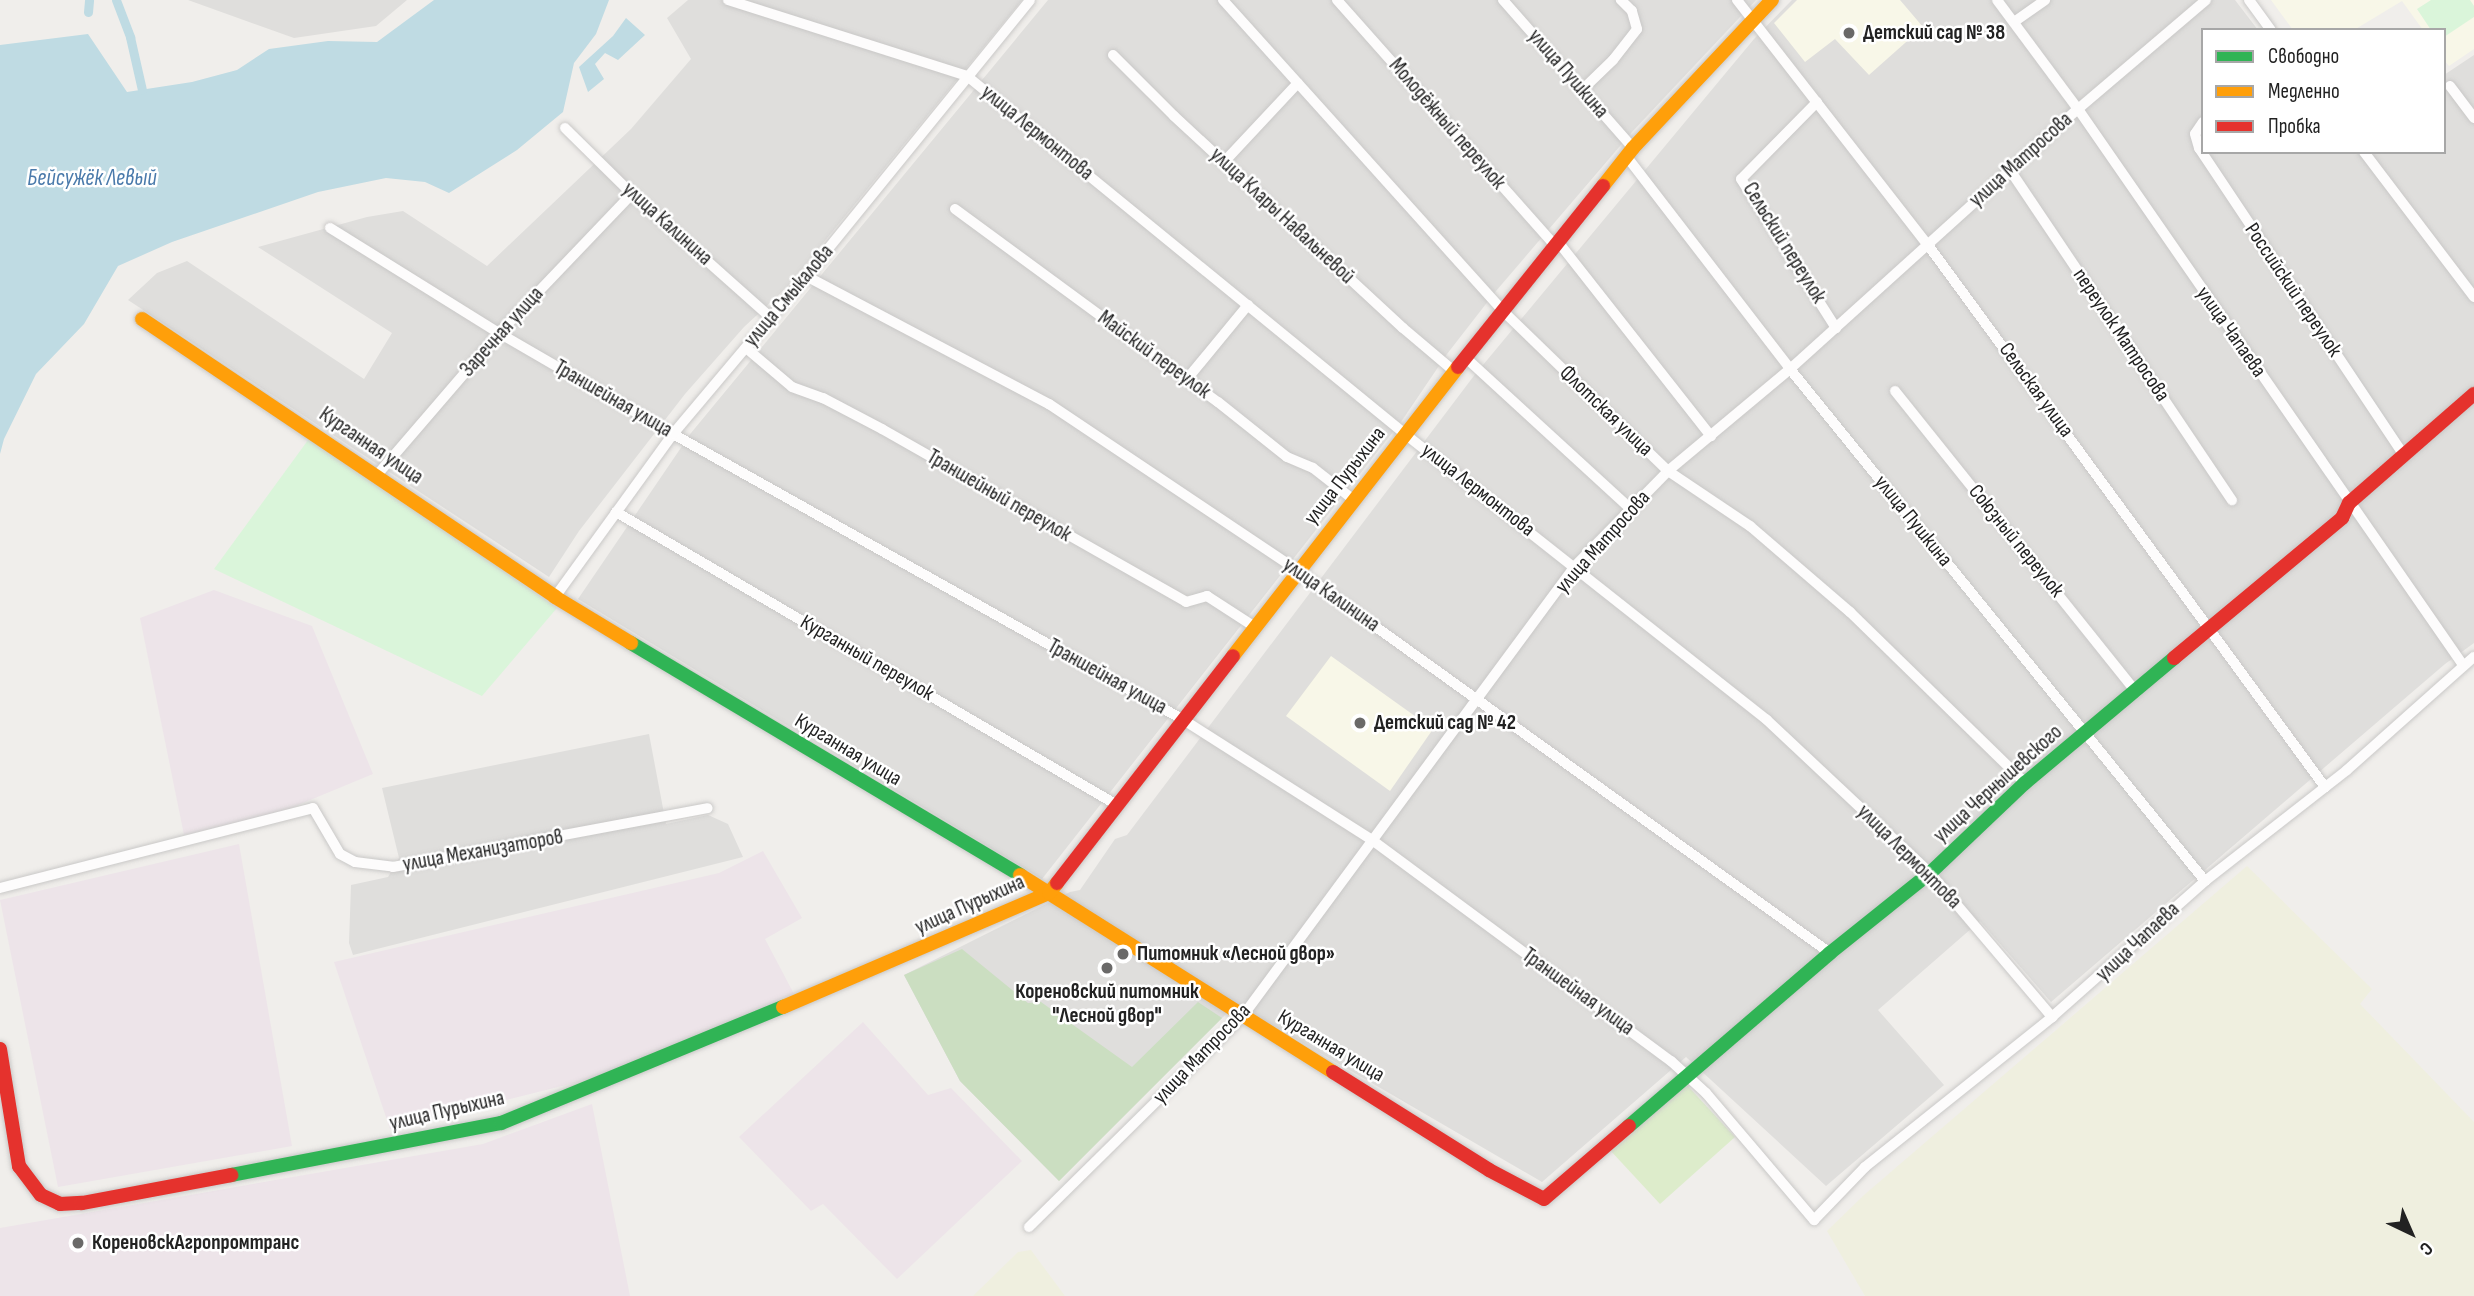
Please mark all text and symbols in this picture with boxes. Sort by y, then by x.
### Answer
place label: Детский сад № 38 [1863,20,2005,46]
street label: улица Пушкина [1522,24,1614,124]
marker: Детский сад № 38 [1841,25,1857,41]
legend [2201,28,2446,154]
text: Свободно [2268,44,2339,69]
street label: Молодёжный переулок [1383,53,1511,195]
text: Медленно [2268,79,2340,104]
street label: улица Лермонтова [976,80,1098,186]
street label: улица Матросова [1964,107,2078,213]
text: Пробка [2268,114,2321,139]
street label: улица Клары Навальневой [1205,143,1359,289]
water label: Бейсужёк Левый [27,164,157,192]
street label: улица Калинина [617,177,717,271]
street label: Сельский переулок [1737,178,1831,308]
street label: Российский переулок [2239,218,2347,362]
street label: улица Смыкалова [739,240,839,352]
street label: переулок Матросова [2067,264,2175,406]
street label: Заречная улица [455,282,549,382]
street label: улица Чапаева [2191,282,2271,382]
street label: Майский переулок [1093,306,1215,404]
street label: Сельская улица [1993,338,2079,442]
street label: Траншейная улица [549,355,677,443]
street label: Флотская улица [1554,360,1658,462]
street label: Курганная улица [314,402,428,490]
street label: улица Пурыхина [1299,422,1391,530]
street label: улица Лермонтова [1416,438,1540,542]
street label: Траншейный переулок [922,444,1076,548]
street label: улица Пушкина [1869,470,1957,572]
street label: Союзный переулок [1963,480,2069,602]
street label: улица Матросова [1550,485,1656,599]
street label: улица Калинина [1278,552,1384,638]
street label: Курганный переулок [796,610,938,706]
street label: Траншейная улица [1043,634,1171,720]
street label: Курганная улица [790,708,906,792]
place label: Детский сад № 42 [1374,710,1516,736]
marker: Детский сад № 42 [1352,715,1368,731]
street label: улица Чернышевского [1929,720,2067,848]
street label: улица Лермонтова [1852,800,1966,914]
street label: улица Механизаторов [401,825,565,877]
street label: улица Пурыхина [911,870,1029,940]
street label: улица Чапаева [2091,897,2185,987]
place label: Питомник «Лесной двор» [1137,941,1335,967]
street label: Траншейная улица [1517,943,1639,1041]
marker: Питомник «Лесной двор» [1115,946,1131,962]
marker: Кореновский питомник "Лесной двор" [1099,960,1115,976]
place label: Кореновский питомник "Лесной двор" [1015,979,1199,1029]
street label: улица Матросова [1148,999,1256,1109]
street label: Курганная улица [1273,1004,1389,1088]
street label: улица Пурыхина [387,1086,507,1136]
north arrow [2376,1198,2446,1268]
place label: КореновскАгропромтранс [92,1230,299,1256]
marker: КореновскАгропромтранс [70,1235,86,1251]
text: С [2414,1237,2437,1260]

